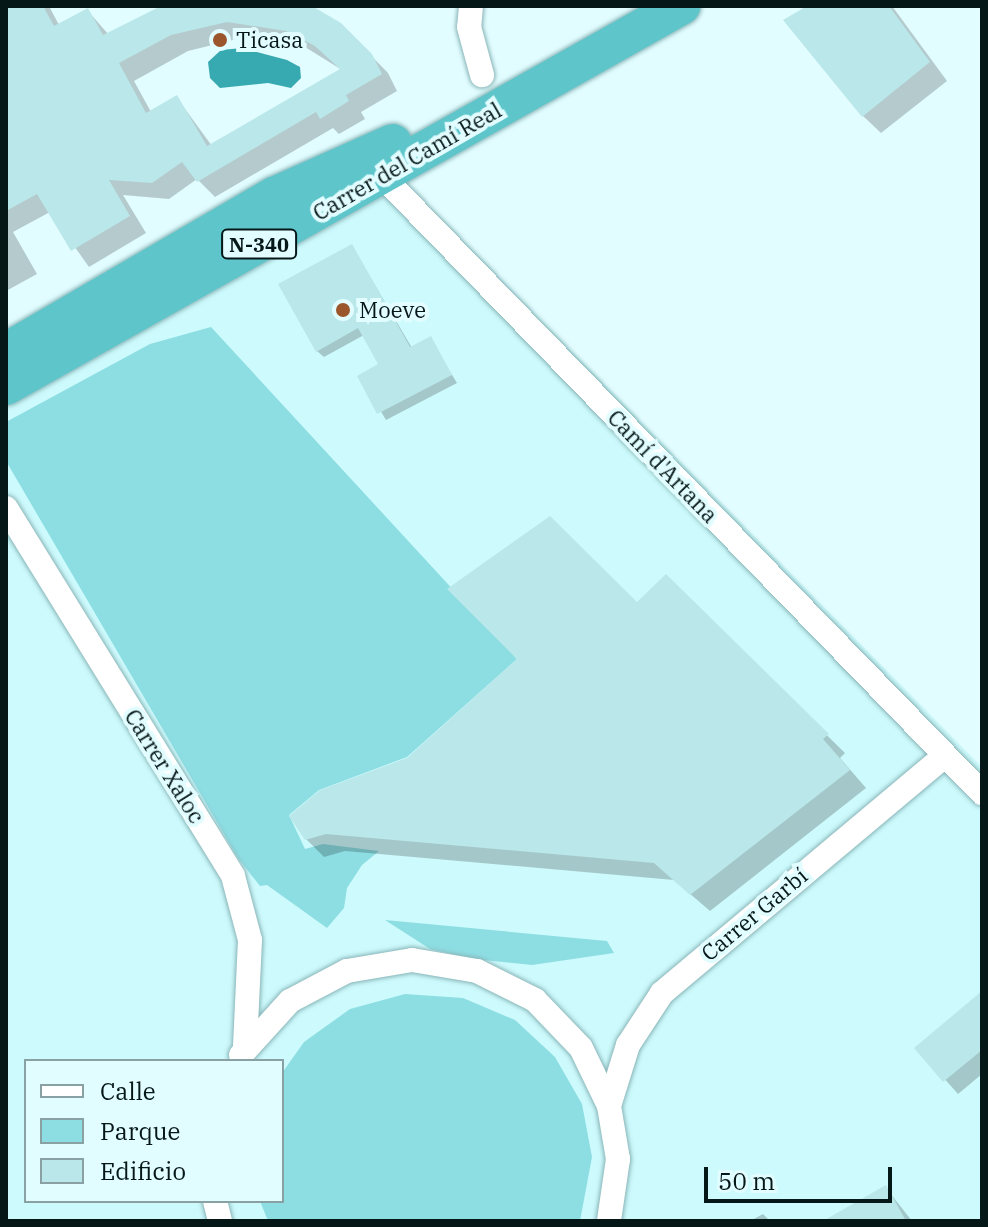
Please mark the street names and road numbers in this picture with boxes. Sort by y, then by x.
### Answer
street label: Carrer del Camí Real [308,96,506,226]
road number: N-340 [221,228,297,260]
street label: Camí d'Artana [603,404,723,528]
street label: Carrer Xaloc [120,704,210,828]
street label: Carrer Garbí [696,862,812,966]

